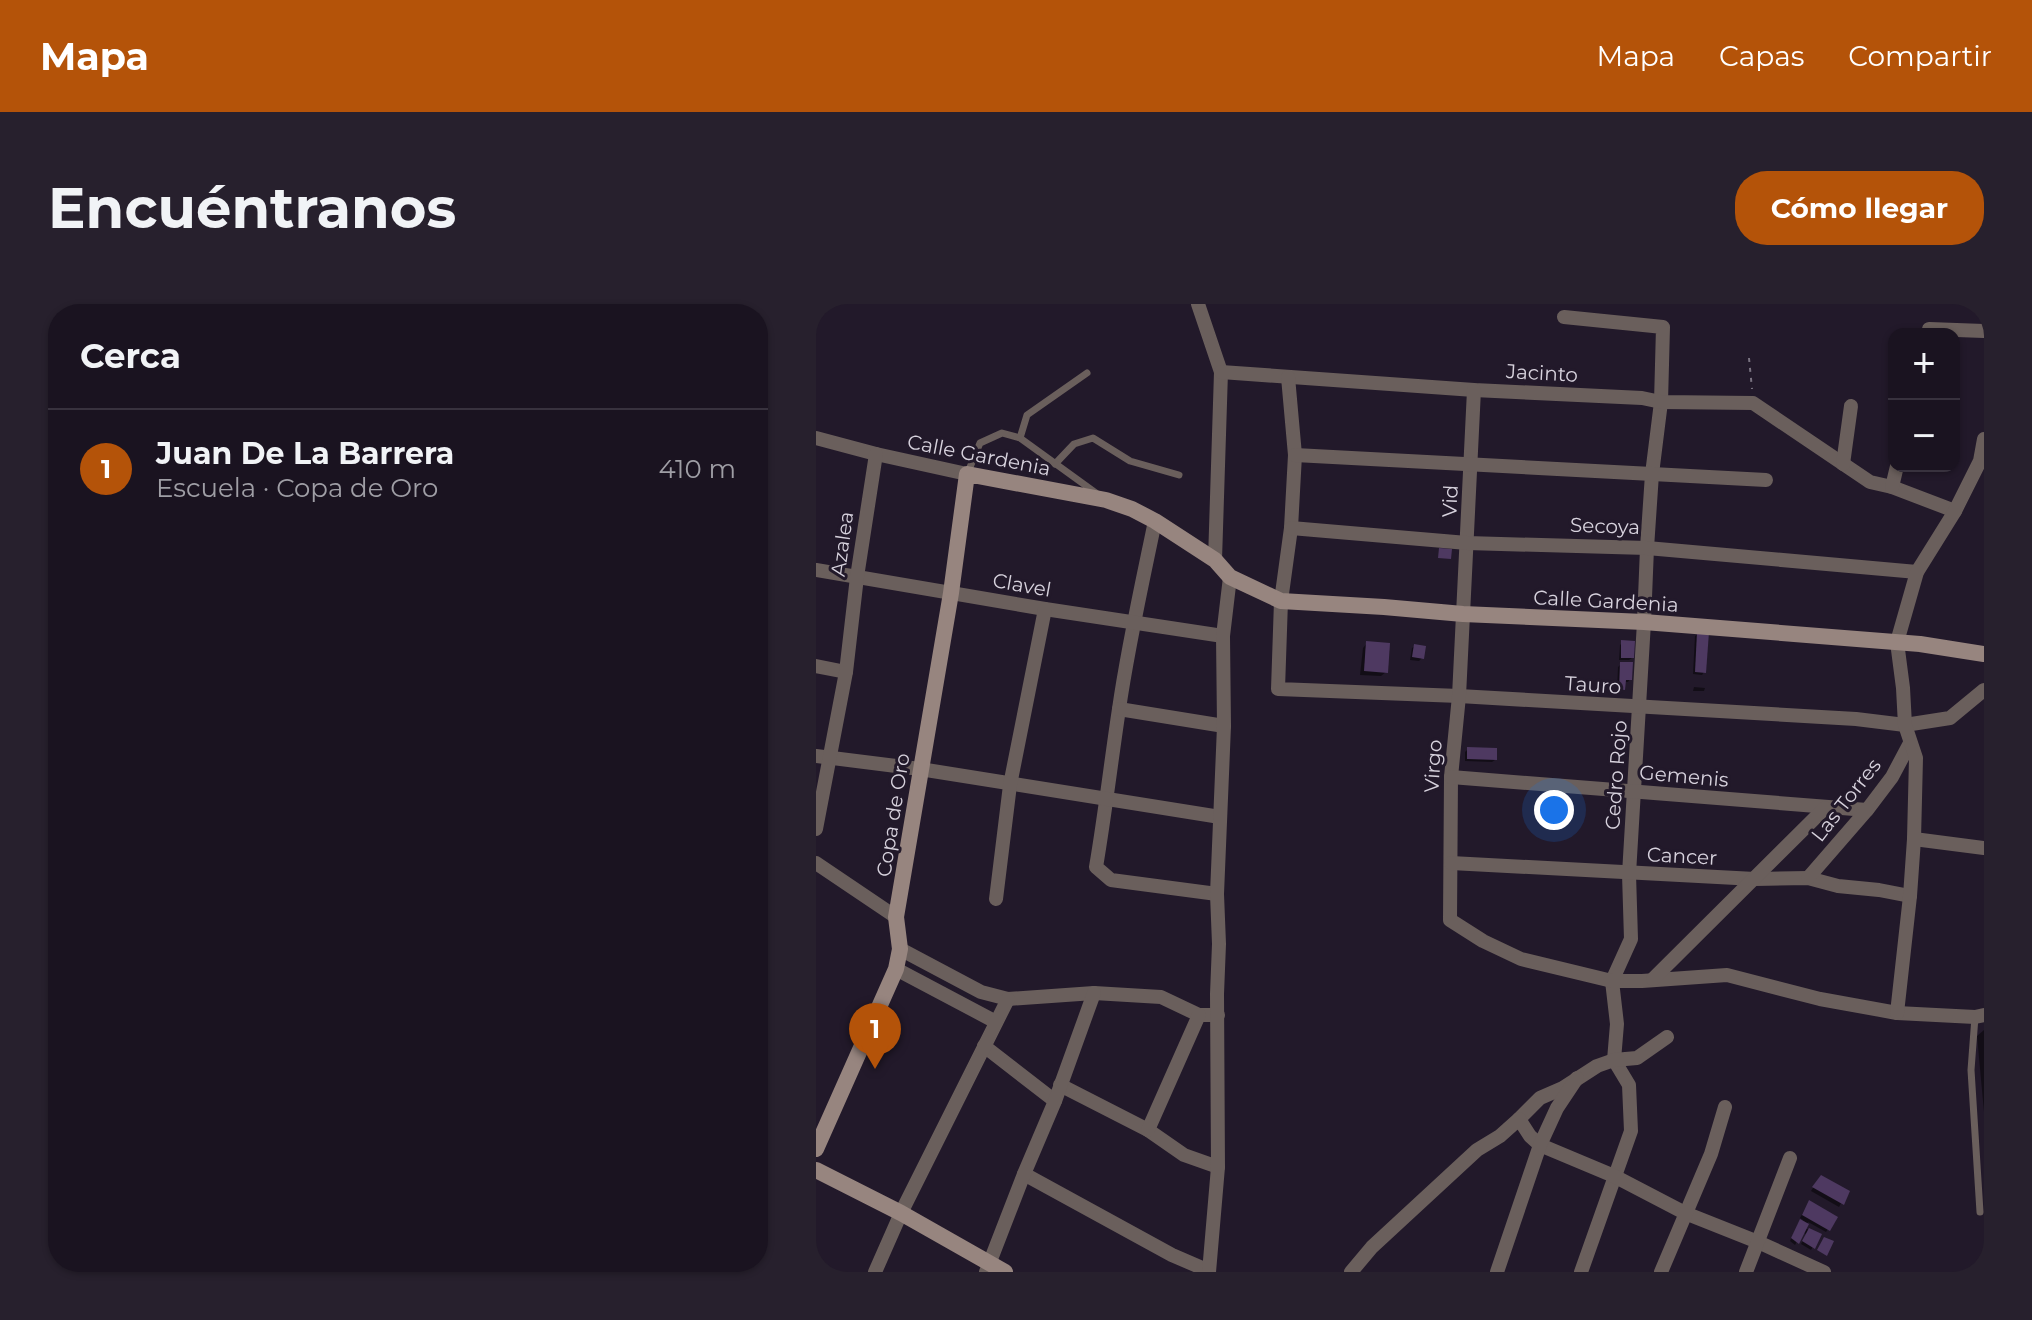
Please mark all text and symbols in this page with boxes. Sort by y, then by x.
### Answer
text: Mapa [40,33,149,80]
text: Mapa [1596,39,1675,73]
text: Capas [1719,39,1804,73]
text: Compartir [1848,39,1992,73]
button: Cómo llegar [1735,171,1984,245]
text: Encuéntranos [48,174,456,242]
map controls [1888,328,1960,472]
button: + [1888,328,1960,400]
text: Cerca [80,335,181,377]
street label: Jacinto [1504,359,1579,387]
button: − [1888,400,1960,472]
street label: Calle Gardenia [905,429,1053,481]
text: Juan De La Barrera [156,435,454,472]
text: 1 [101,453,111,485]
text: 410 m [658,453,736,485]
text: Escuela · Copa de Oro [156,472,438,504]
street label: Vid [1437,484,1463,518]
street label: Azalea [826,510,858,578]
street label: Secoya [1570,513,1640,539]
street label: Clavel [991,568,1053,602]
street label: Calle Gardenia [1533,585,1679,617]
street label: Tauro [1564,671,1622,699]
street label: Cedro Rojo [1600,719,1632,831]
street label: Virgo [1419,739,1447,793]
street label: Copa de Oro [871,752,915,878]
street label: Las Torres [1806,753,1886,846]
street label: Gemenis [1638,760,1730,792]
your location [1534,790,1574,830]
street label: Cancer [1646,842,1718,870]
pin: 1 [849,1003,901,1069]

